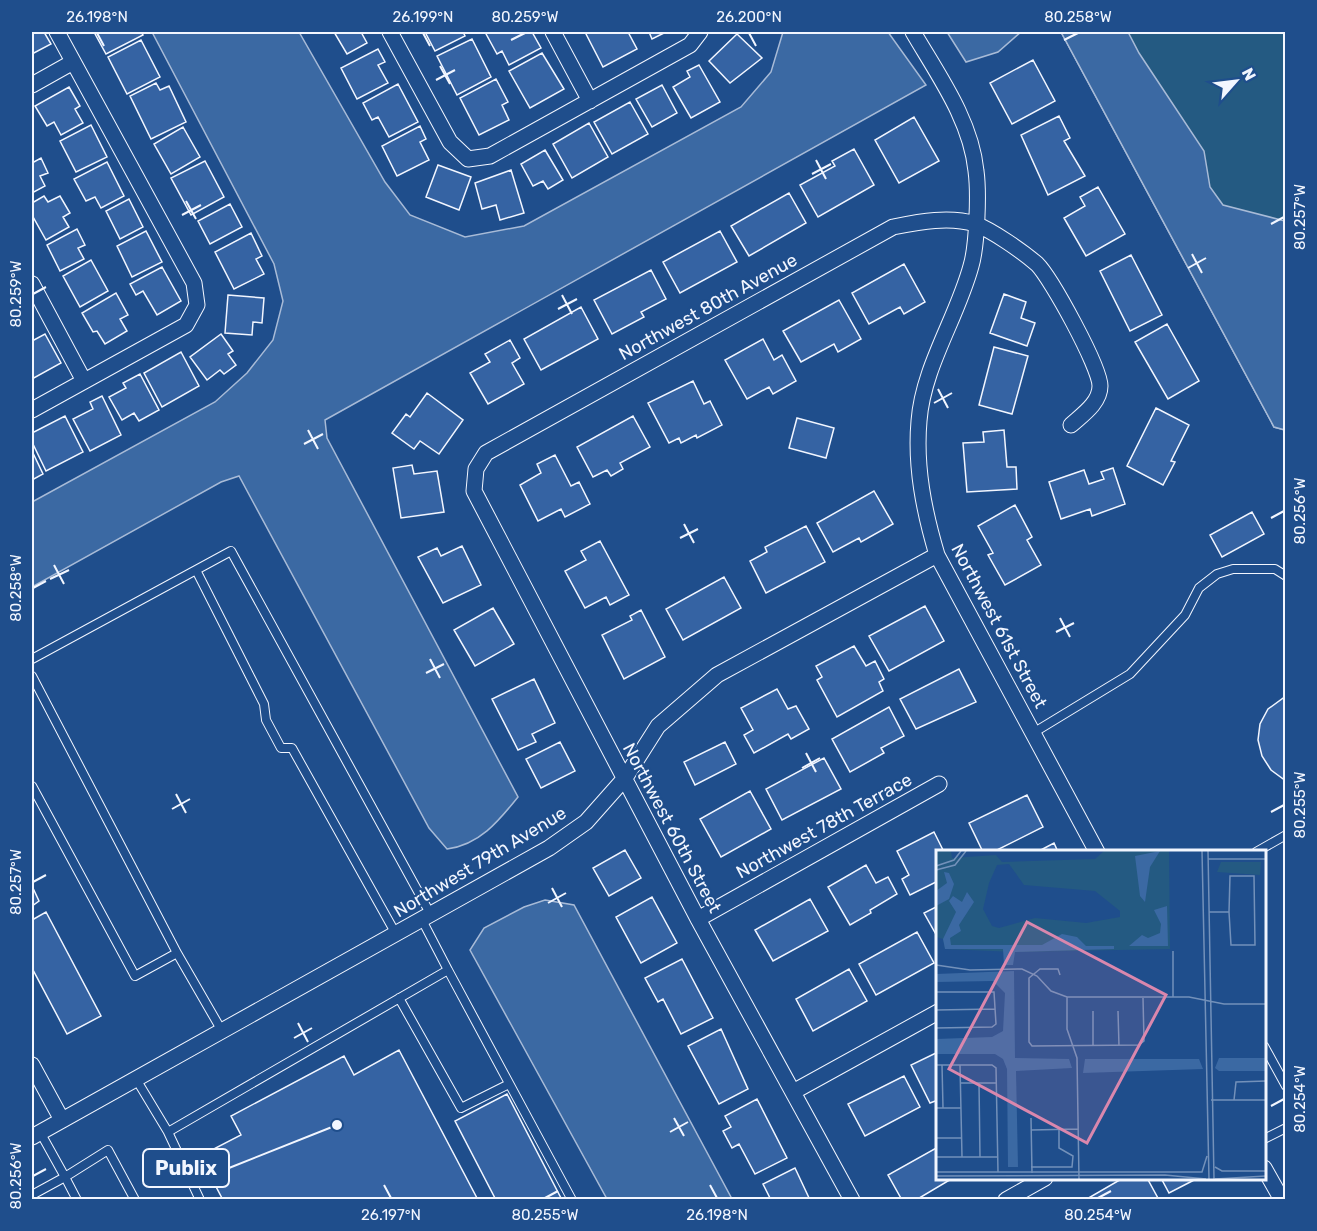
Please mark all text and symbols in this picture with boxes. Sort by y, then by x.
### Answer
text: 26.198°N [66,8,128,26]
text: 26.199°N [392,8,454,26]
text: 80.259°W [491,8,559,26]
text: 26.200°N [716,8,782,26]
text: 80.258°W [1044,8,1112,26]
north arrow [1206,51,1266,111]
text: N [1238,65,1260,84]
text: 80.257°W [1291,184,1309,250]
street label: Northwest 80th Avenue [615,249,801,365]
text: 80.259°W [7,260,25,328]
text: 80.256°W [1291,477,1309,545]
street label: Northwest 61st Street [946,540,1052,712]
text: 80.258°W [7,554,25,622]
street label: Northwest 60th Street [618,739,726,917]
street label: Northwest 78th Terrace [732,769,916,883]
text: 80.255°W [1291,771,1309,839]
street label: Northwest 79th Avenue [390,802,570,922]
text: 80.257°W [7,849,25,915]
inset map [936,850,1266,1180]
text: 80.254°W [1291,1065,1309,1133]
text: 80.256°W [7,1142,25,1210]
callout: Publix [143,1149,229,1187]
text: Publix [155,1156,217,1180]
text: 26.197°N [361,1206,421,1224]
text: 80.255°W [511,1206,579,1224]
text: 26.198°N [686,1206,748,1224]
text: 80.254°W [1064,1206,1132,1224]

